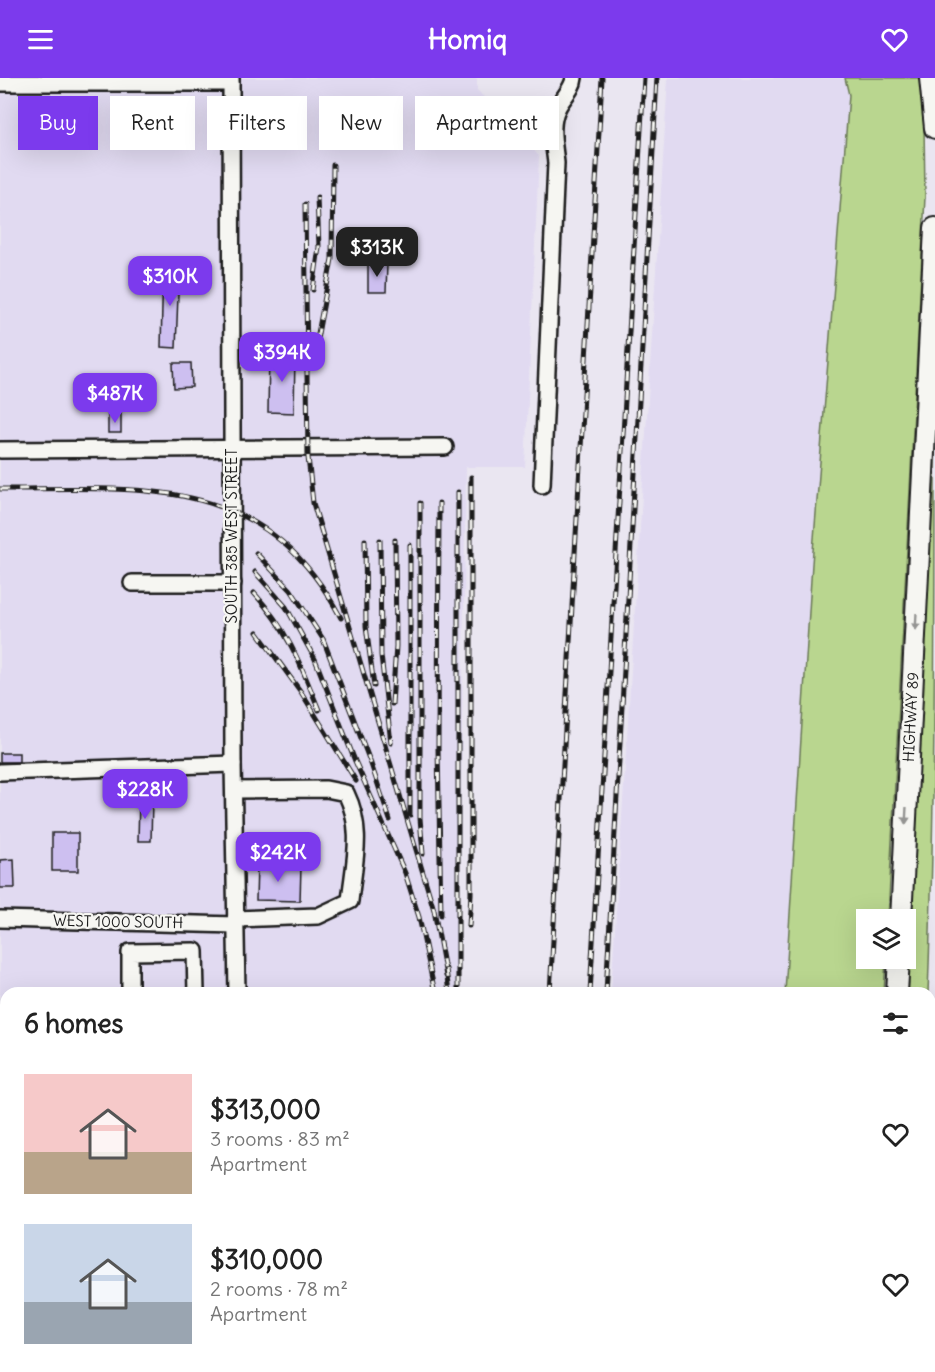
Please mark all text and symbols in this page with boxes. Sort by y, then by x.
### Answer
text: Homiq [428,22,507,56]
icon: menu [24,23,57,56]
icon: heart [878,23,911,56]
chip: Buy [18,96,98,150]
chip: Rent [110,96,195,150]
chip: Filters [207,96,307,150]
chip: New [319,96,403,150]
chip: Apartment [415,96,559,150]
pin: $313K [335,227,419,278]
text: $313K [350,234,404,259]
pin: $310K [128,256,212,307]
text: $310K [142,263,198,288]
pin: $394K [240,332,324,383]
text: $394K [253,339,311,364]
pin: $487K [73,373,157,424]
text: $487K [87,380,143,405]
street label: SOUTH 385 WEST STREET [222,448,241,623]
one-way arrow [911,612,920,631]
street label: HIGHWAY 89 [899,671,922,762]
pin: $228K [103,769,187,820]
text: $228K [117,776,173,801]
one-way arrow [901,807,910,826]
pin: $242K [236,832,320,883]
text: $242K [250,839,306,864]
map controls [856,909,916,969]
button: layers [856,909,916,969]
street label: WEST 1000 SOUTH [53,911,183,932]
text: 6 homes [24,1007,123,1040]
icon: filters [879,1007,912,1040]
text: $313,000 [210,1093,321,1126]
icon: home [72,1098,144,1170]
icon: heart [879,1118,912,1151]
text: 3 rooms · 83 m² [210,1126,350,1151]
text: Apartment [210,1151,307,1176]
text: $310,000 [210,1243,323,1276]
icon: home [72,1248,144,1320]
icon: heart [879,1268,912,1301]
text: 2 rooms · 78 m² [210,1276,348,1301]
text: Apartment [210,1301,307,1326]

